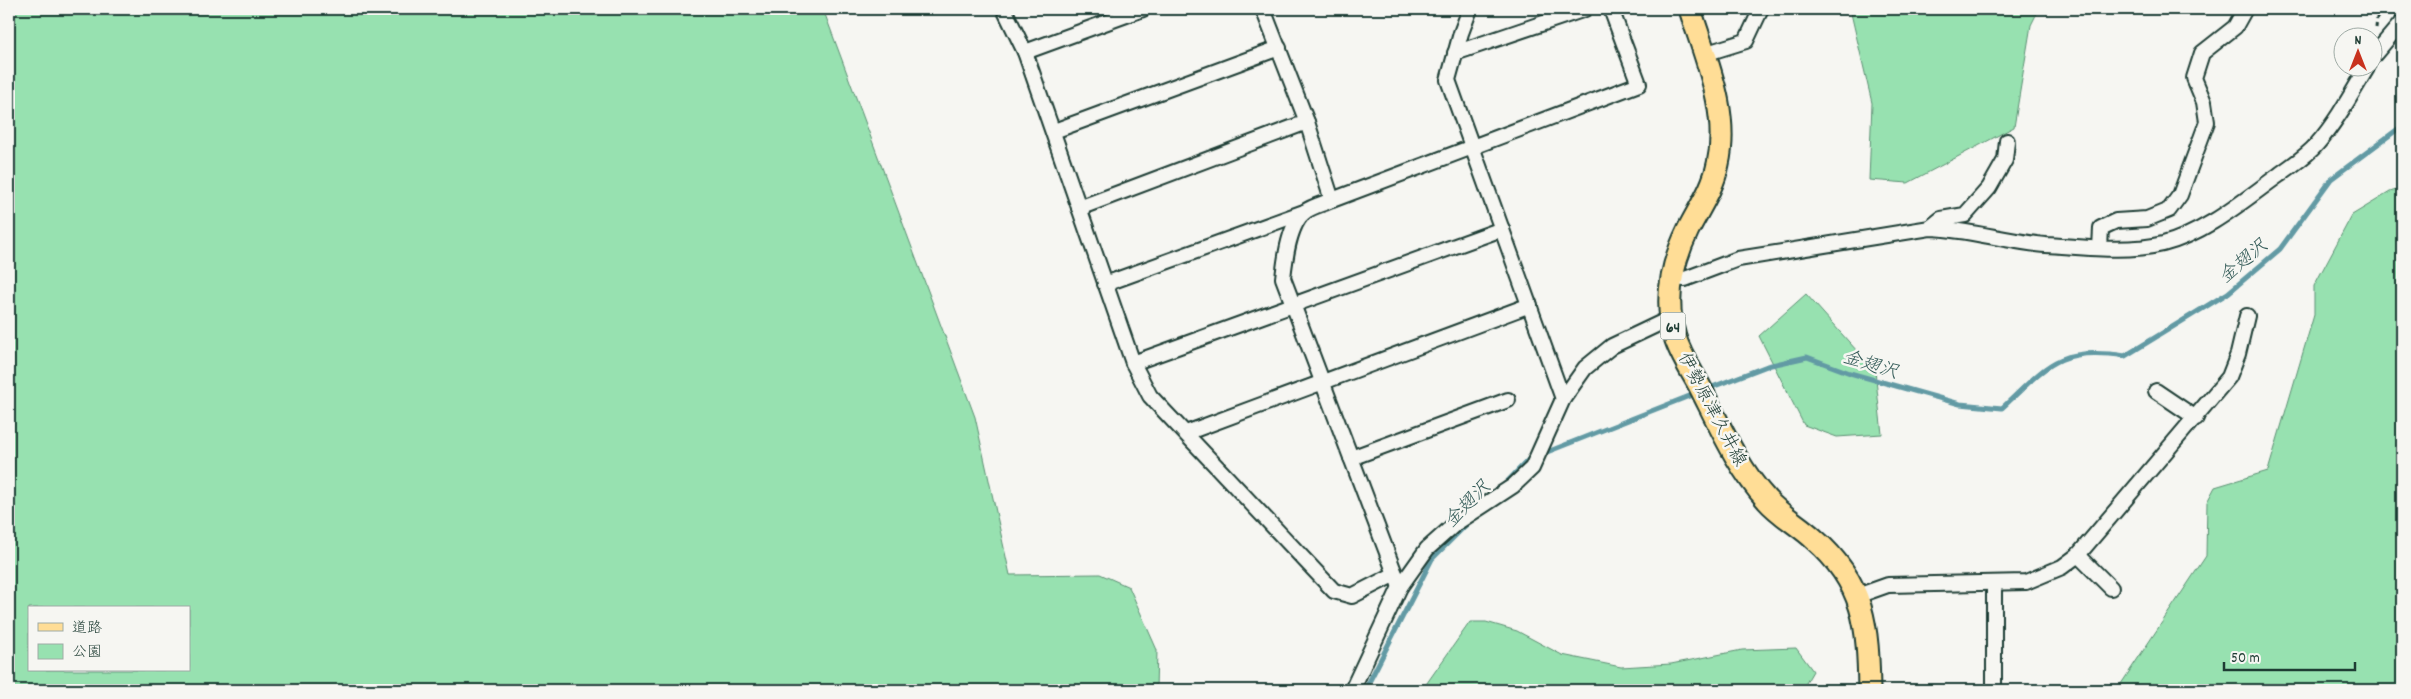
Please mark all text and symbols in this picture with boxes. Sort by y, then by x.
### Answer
north arrow [2334,28,2384,78]
text: N [2355,31,2362,51]
water label: 金翅沢 [2214,233,2276,291]
road number: 64 [1660,312,1686,340]
water label: 金翅沢 [1839,345,1902,388]
street label: 伊勢原津久井線 [1670,349,1751,472]
water label: 金翅沢 [1439,475,1499,535]
legend [28,606,190,672]
text: 道路 [72,618,102,640]
scale bar [2224,639,2355,671]
text: 公園 [72,642,102,664]
text: 50 m [2231,648,2260,670]

